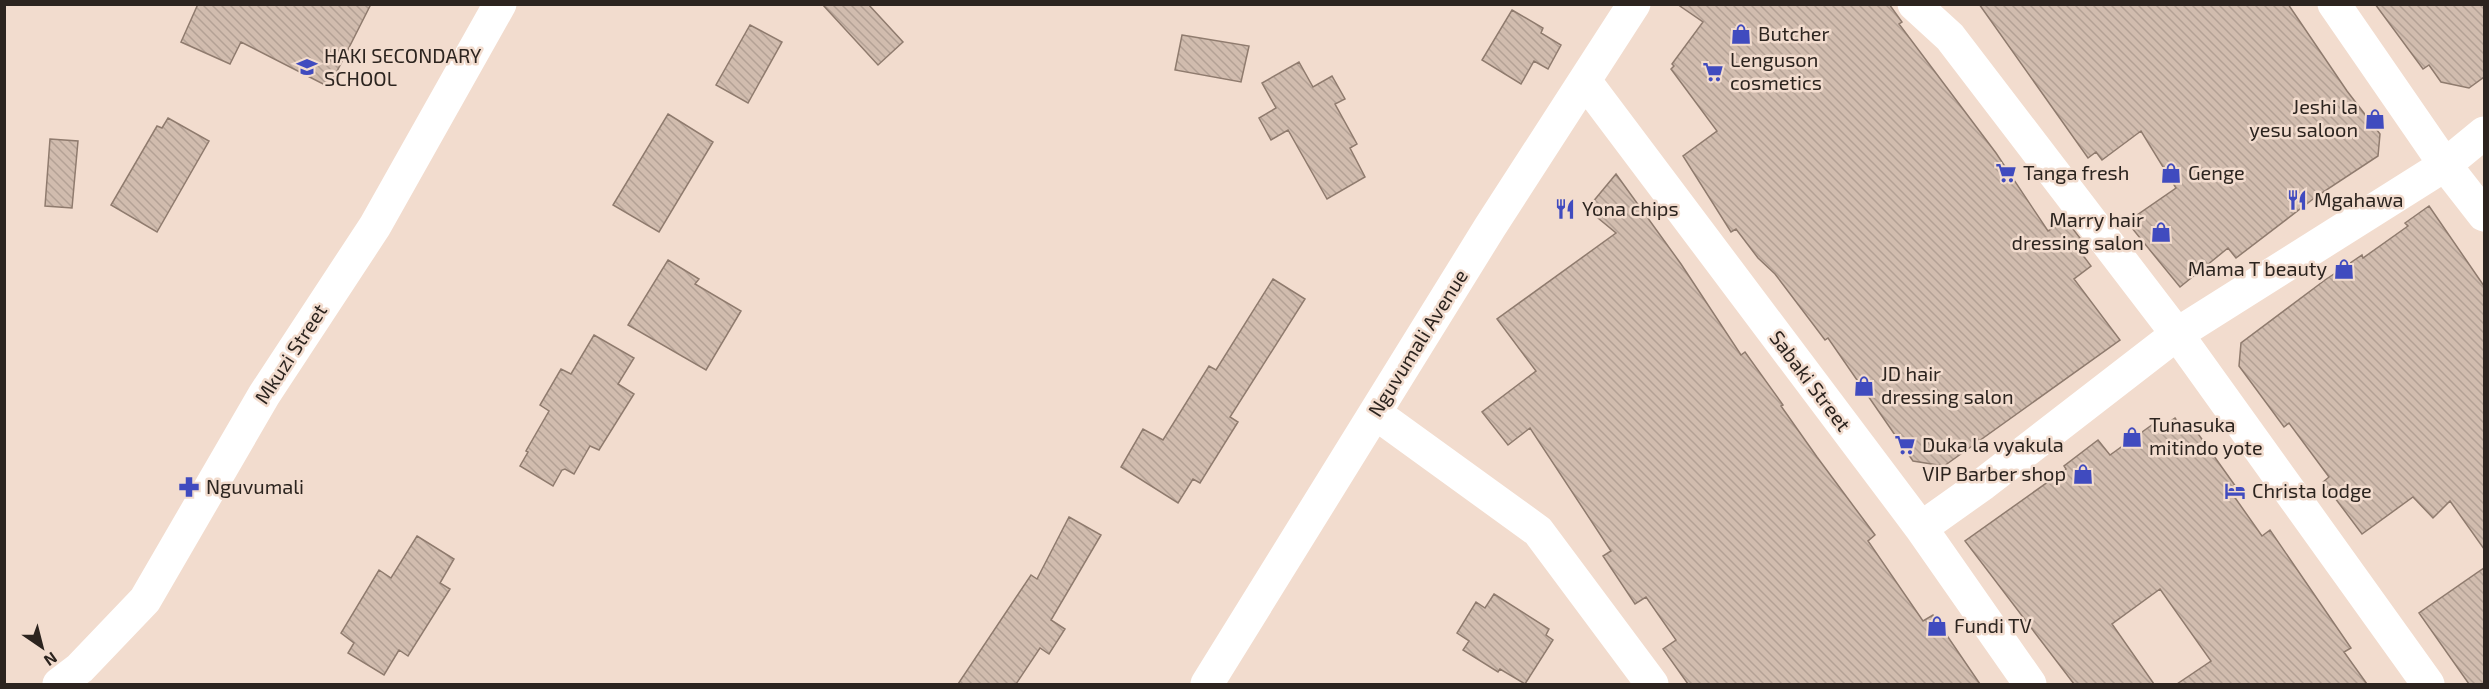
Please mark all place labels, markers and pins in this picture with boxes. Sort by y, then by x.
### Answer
place label: Butcher [1758,21,1830,45]
shop icon: Butcher [1729,22,1753,46]
place label: HAKI SECONDARY SCHOOL [324,43,482,90]
place label: Lenguson cosmetics [1730,47,1822,94]
school or university icon: HAKI SECONDARY SCHOOL [295,55,319,79]
supermarket icon: Lenguson cosmetics [1701,60,1725,84]
place label: Jeshi la yesu saloon [2249,94,2358,141]
shop icon: Jeshi la yesu saloon [2363,107,2387,131]
place label: Tanga fresh [2023,160,2129,184]
place label: Genge [2188,160,2245,184]
supermarket icon: Tanga fresh [1994,161,2018,185]
shop icon: Genge [2159,161,2183,185]
place label: Mgahawa [2314,187,2404,211]
restaurant icon: Mgahawa [2285,188,2309,212]
place label: Yona chips [1582,196,1679,220]
restaurant icon: Yona chips [1553,197,1577,221]
place label: Marry hair dressing salon [2011,207,2144,254]
shop icon: Marry hair dressing salon [2149,220,2173,244]
place label: Mama T beauty [2188,256,2327,280]
shop icon: Mama T beauty [2332,257,2356,281]
place label: JD hair dressing salon [1881,361,2014,408]
shop icon: JD hair dressing salon [1852,374,1876,398]
place label: Tunasuka mitindo yote [2149,412,2263,459]
shop icon: Tunasuka mitindo yote [2120,425,2144,449]
place label: Duka la vyakula [1922,432,2064,456]
supermarket icon: Duka la vyakula [1893,433,1917,457]
place label: VIP Barber shop [1922,461,2066,485]
shop icon: VIP Barber shop [2071,462,2095,486]
place label: Nguvumali [206,474,304,498]
pharmacy icon: Nguvumali [177,475,201,499]
place label: Christa lodge [2252,478,2372,502]
hotel icon: Christa lodge [2223,479,2247,503]
place label: Fundi TV [1954,613,2032,637]
shop icon: Fundi TV [1925,614,1949,638]

